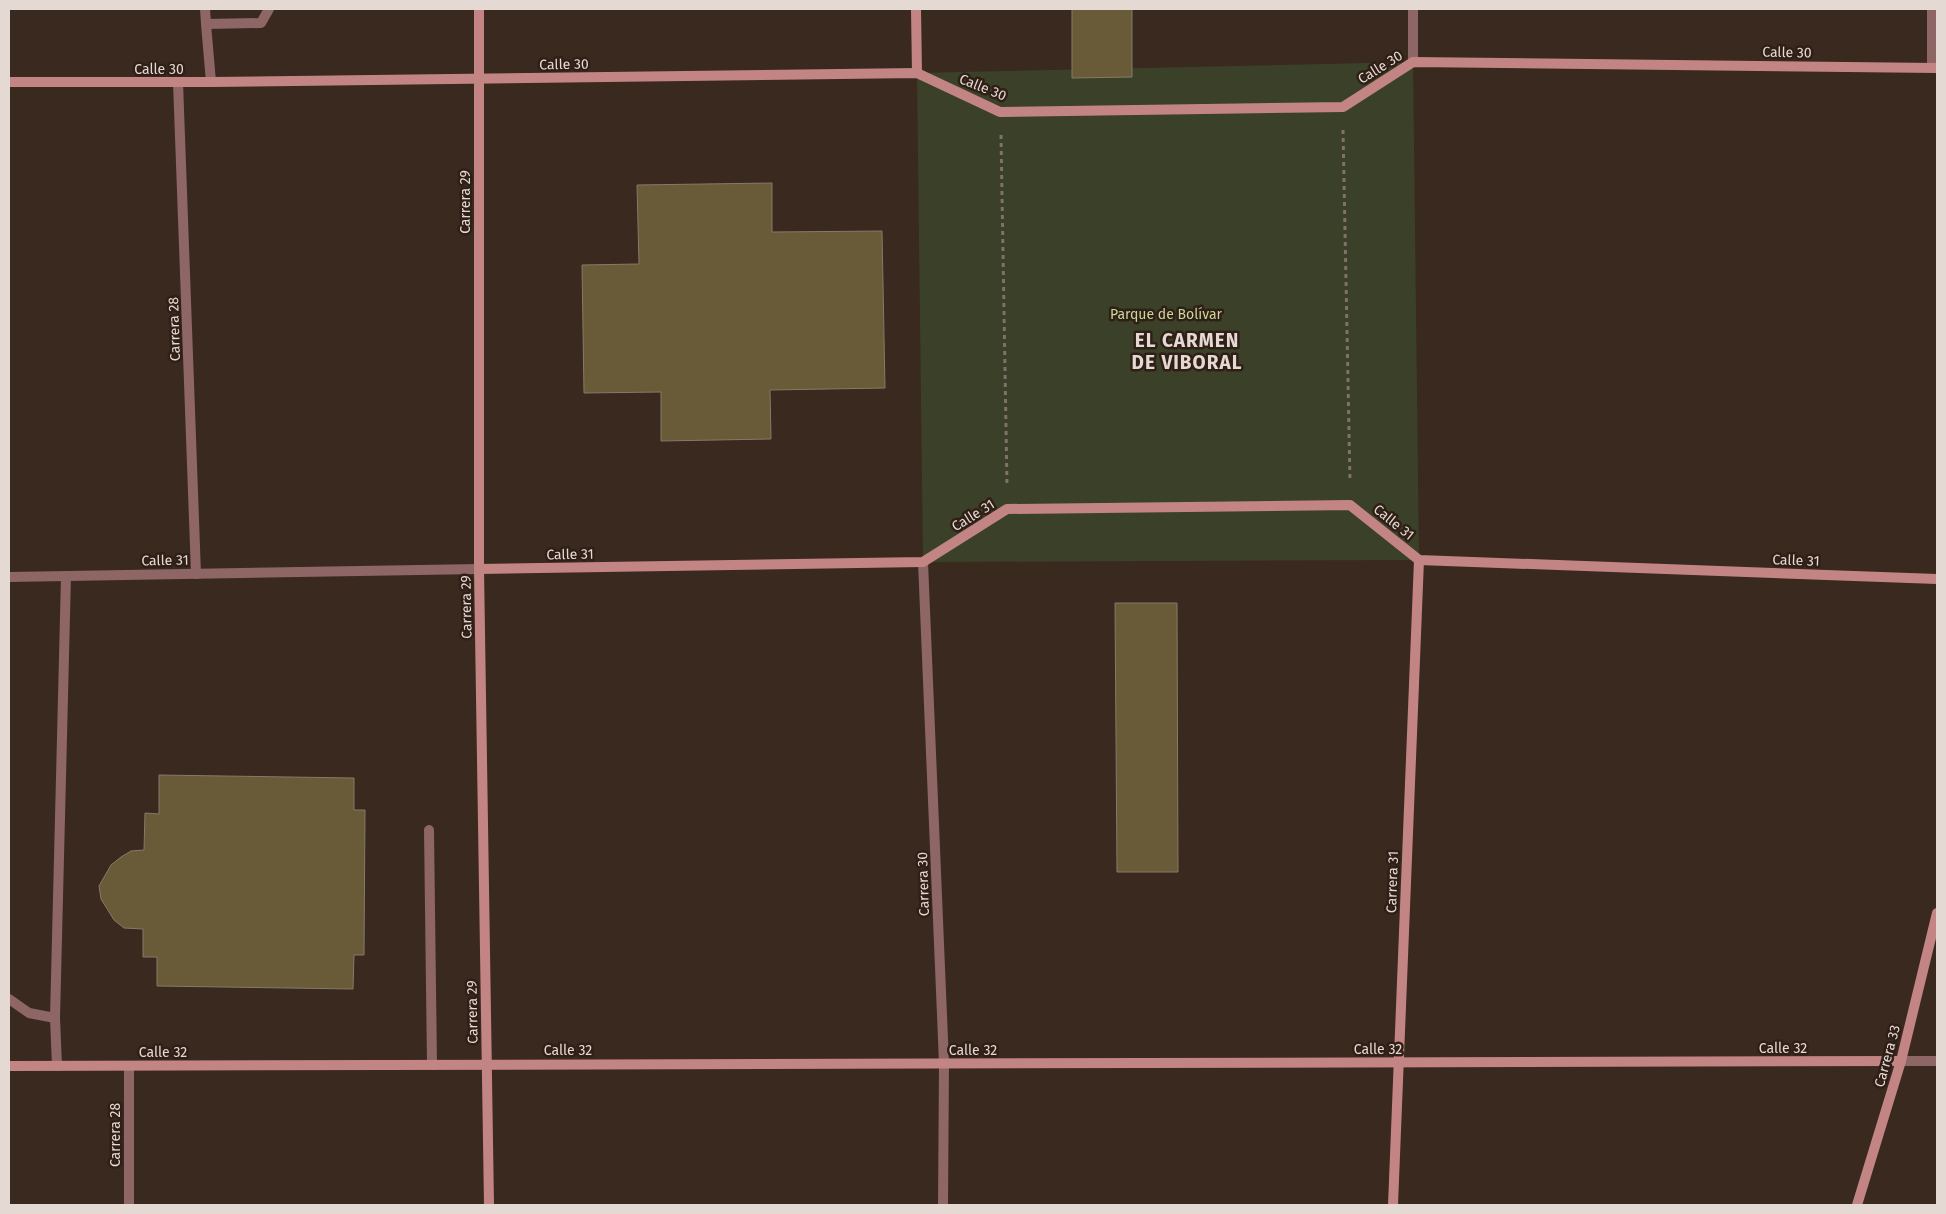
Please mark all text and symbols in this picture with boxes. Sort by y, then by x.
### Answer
street label: Calle 30 [1762,44,1812,61]
street label: Calle 30 [1355,47,1406,88]
street label: Calle 30 [539,56,589,73]
street label: Calle 30 [134,61,184,78]
street label: Calle 30 [957,70,1009,105]
street label: Carrera 29 [457,170,474,234]
street label: Carrera 28 [165,296,184,361]
park label: Parque de Bolívar [1110,306,1223,323]
district label: EL CARMEN DE VIBORAL [1132,329,1242,374]
street label: Calle 31 [949,496,998,535]
street label: Calle 31 [1370,501,1417,544]
street label: Calle 31 [546,546,594,563]
street label: Calle 31 [1772,551,1820,570]
street label: Calle 31 [141,552,189,569]
street label: Carrera 29 [457,575,476,639]
street label: Carrera 30 [914,851,933,916]
street label: Carrera 31 [1383,851,1402,913]
street label: Carrera 29 [463,980,482,1044]
street label: Carrera 33 [1871,1023,1904,1089]
street label: Calle 32 [1759,1040,1807,1057]
street label: Calle 32 [1354,1041,1402,1058]
street label: Calle 32 [544,1042,592,1059]
street label: Calle 32 [949,1042,997,1059]
street label: Calle 32 [139,1044,187,1061]
street label: Carrera 28 [107,1103,124,1167]

